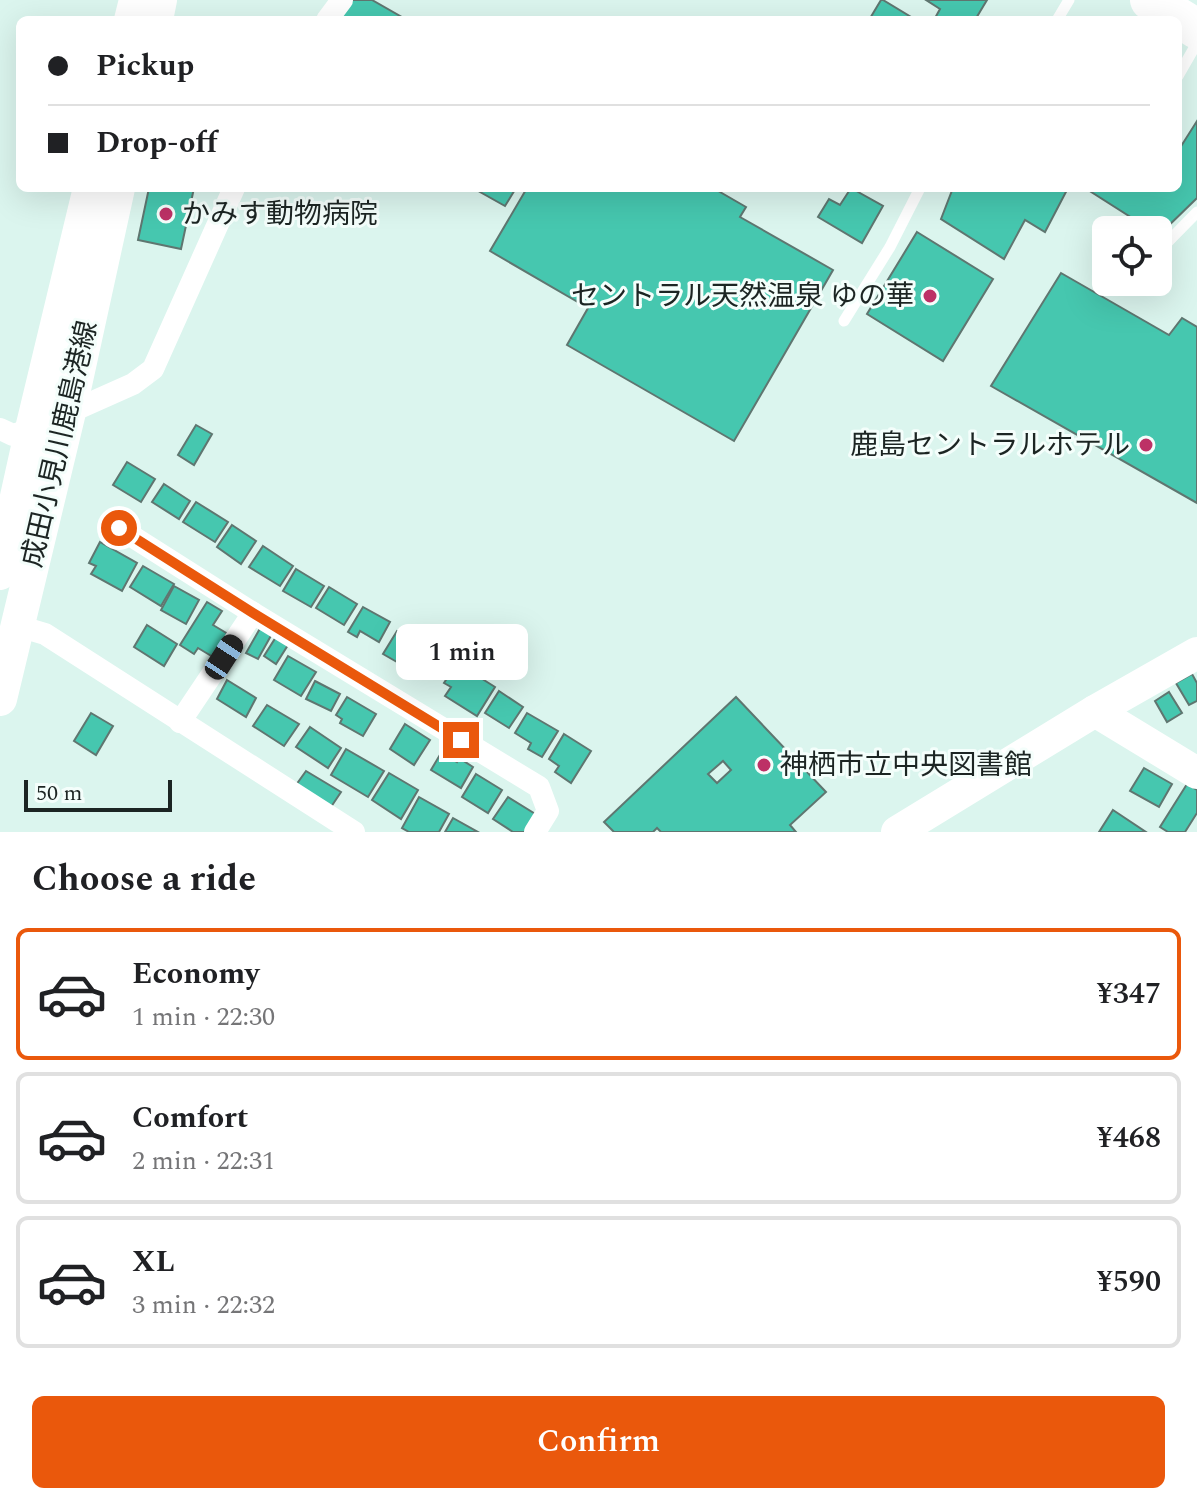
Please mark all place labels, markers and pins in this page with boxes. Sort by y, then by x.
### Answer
place label: かみす動物病院 [182,193,378,236]
marker: かみす動物病院 [157,205,175,223]
place label: セントラル天然温泉 ゆの華 [571,275,914,318]
marker: セントラル天然温泉 ゆの華 [921,287,939,305]
place label: 鹿島セントラルホテル [850,424,1130,467]
marker: 鹿島セントラルホテル [1137,436,1155,454]
place label: 神栖市立中央図書館 [780,744,1032,787]
marker: 神栖市立中央図書館 [755,756,773,774]

